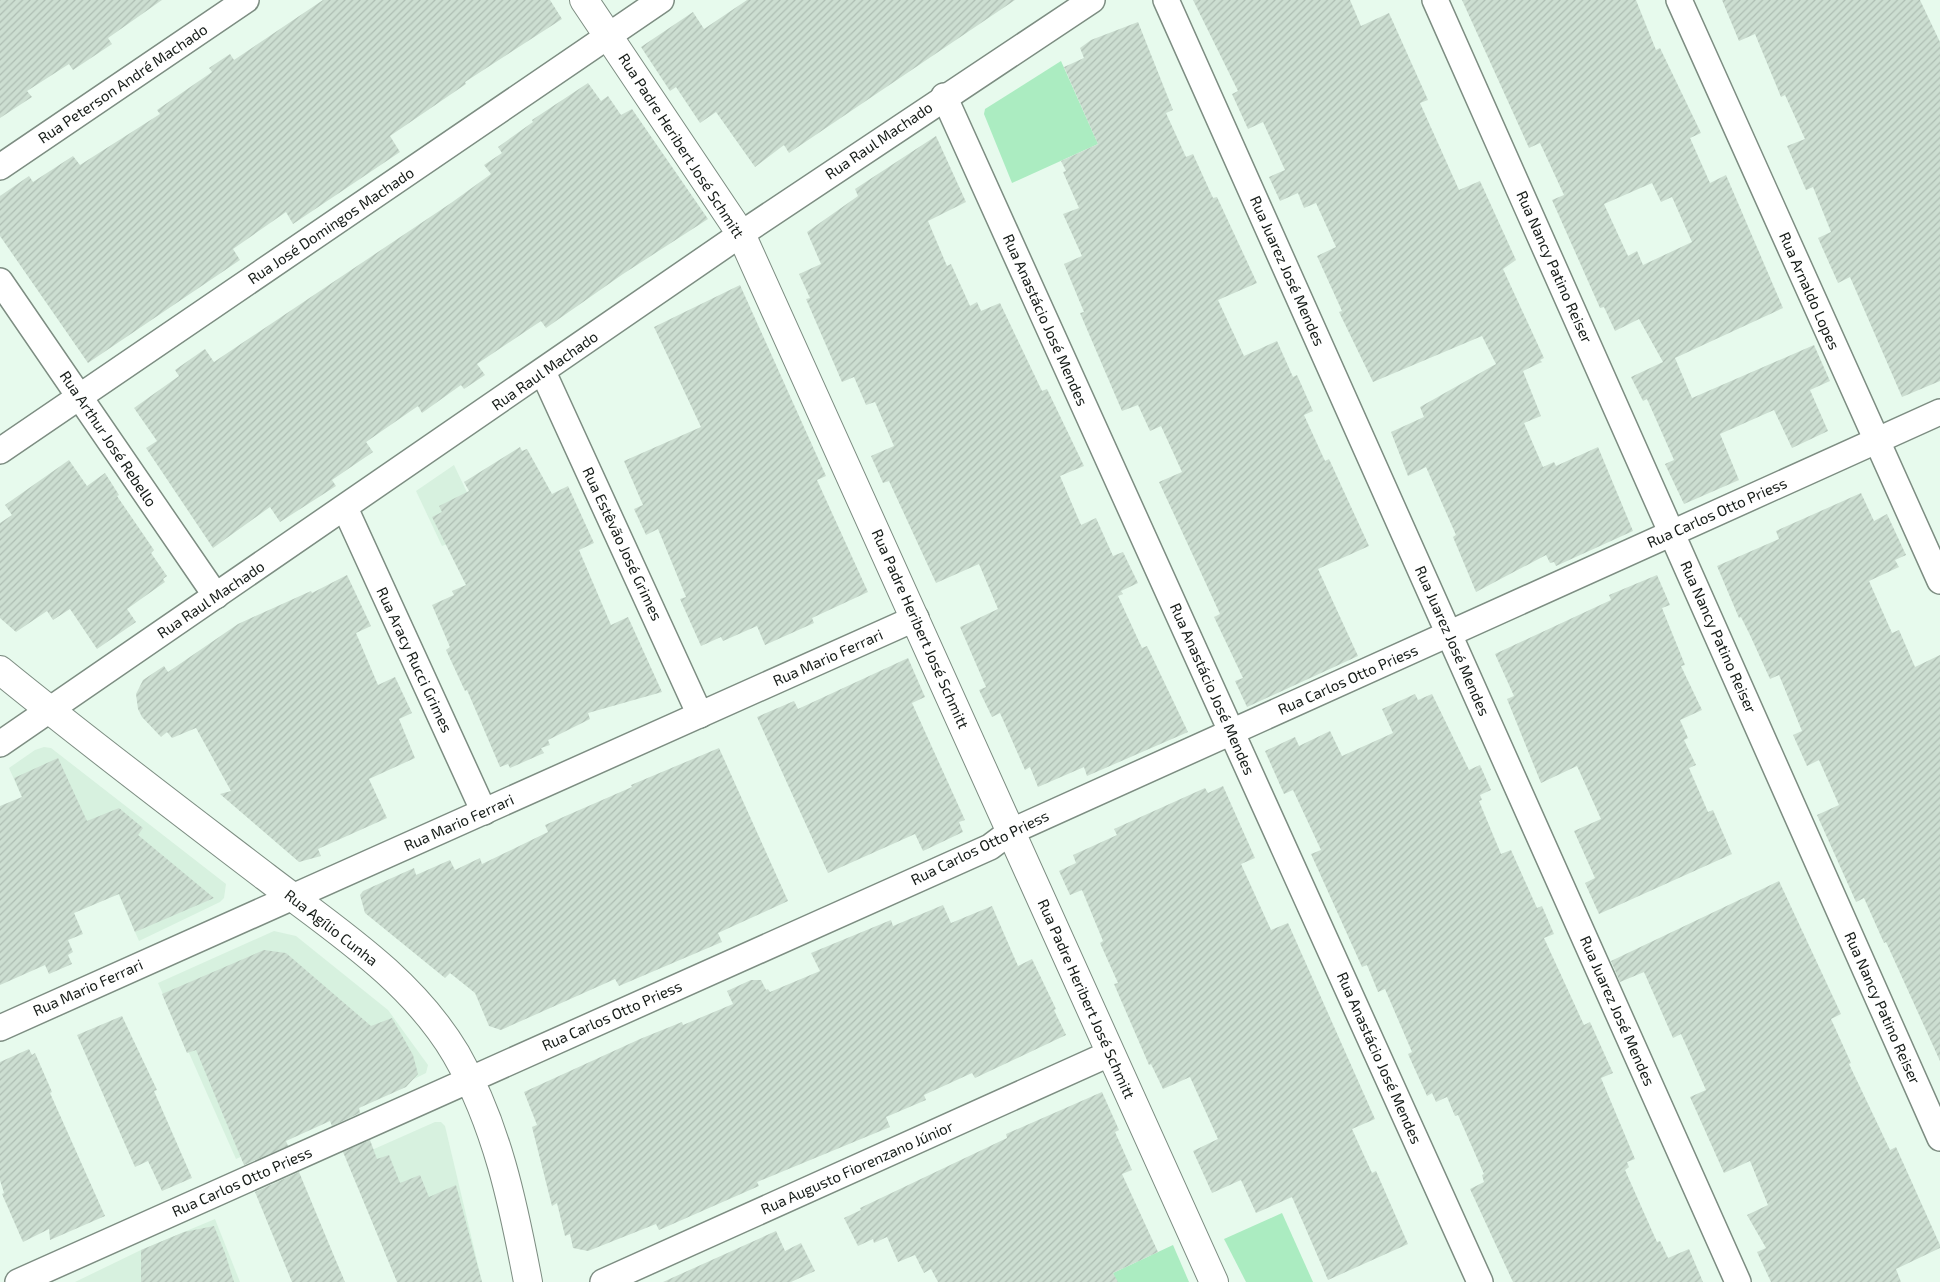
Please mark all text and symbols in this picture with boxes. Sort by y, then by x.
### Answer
street label: Rua Peterson André Machado [34,20,211,147]
street label: Rua Padre Heribert José Schmitt [615,50,749,242]
street label: Rua Raul Machado [821,98,936,183]
street label: Rua José Domingos Machado [244,163,417,288]
street label: Rua Nancy Patino Reiser [1513,188,1597,346]
street label: Rua Juarez José Mendes [1247,193,1329,348]
street label: Rua Arnaldo Lopes [1776,229,1844,352]
street label: Rua Anastácio José Mendes [1000,231,1092,408]
street label: Rua Raul Machado [488,327,601,414]
street label: Rua Arthur José Rebello [57,367,161,510]
street label: Rua Estêvão José Grimes [579,464,666,623]
street label: Rua Carlos Otto Priess [1644,473,1789,551]
street label: Rua Padre Heribert José Schmitt [869,526,973,732]
street label: Rua Raul Machado [153,557,268,642]
street label: Rua Nancy Patino Reiser [1677,558,1761,716]
street label: Rua Juarez José Mendes [1412,563,1494,718]
street label: Rua Aracy Rucci Grimes [373,584,457,735]
street label: Rua Anastácio José Mendes [1167,600,1259,777]
street label: Rua Mario Ferrari [770,625,885,689]
street label: Rua Carlos Otto Priess [1275,640,1420,718]
street label: Rua Mario Ferrari [401,790,516,854]
street label: Rua Carlos Otto Priess [908,806,1052,888]
street label: Rua Agílio Cunha [281,885,382,969]
street label: Rua Padre Heribert José Schmitt [1035,896,1139,1102]
street label: Rua Nancy Patino Reiser [1841,929,1925,1087]
street label: Rua Juarez José Mendes [1577,933,1659,1088]
street label: Rua Mario Ferrari [30,955,145,1019]
street label: Rua Anastácio José Mendes [1334,969,1426,1146]
street label: Rua Carlos Otto Priess [539,976,684,1054]
street label: Rua Augusto Fiorenzano Júnior [758,1116,956,1218]
street label: Rua Carlos Otto Priess [169,1142,314,1220]

